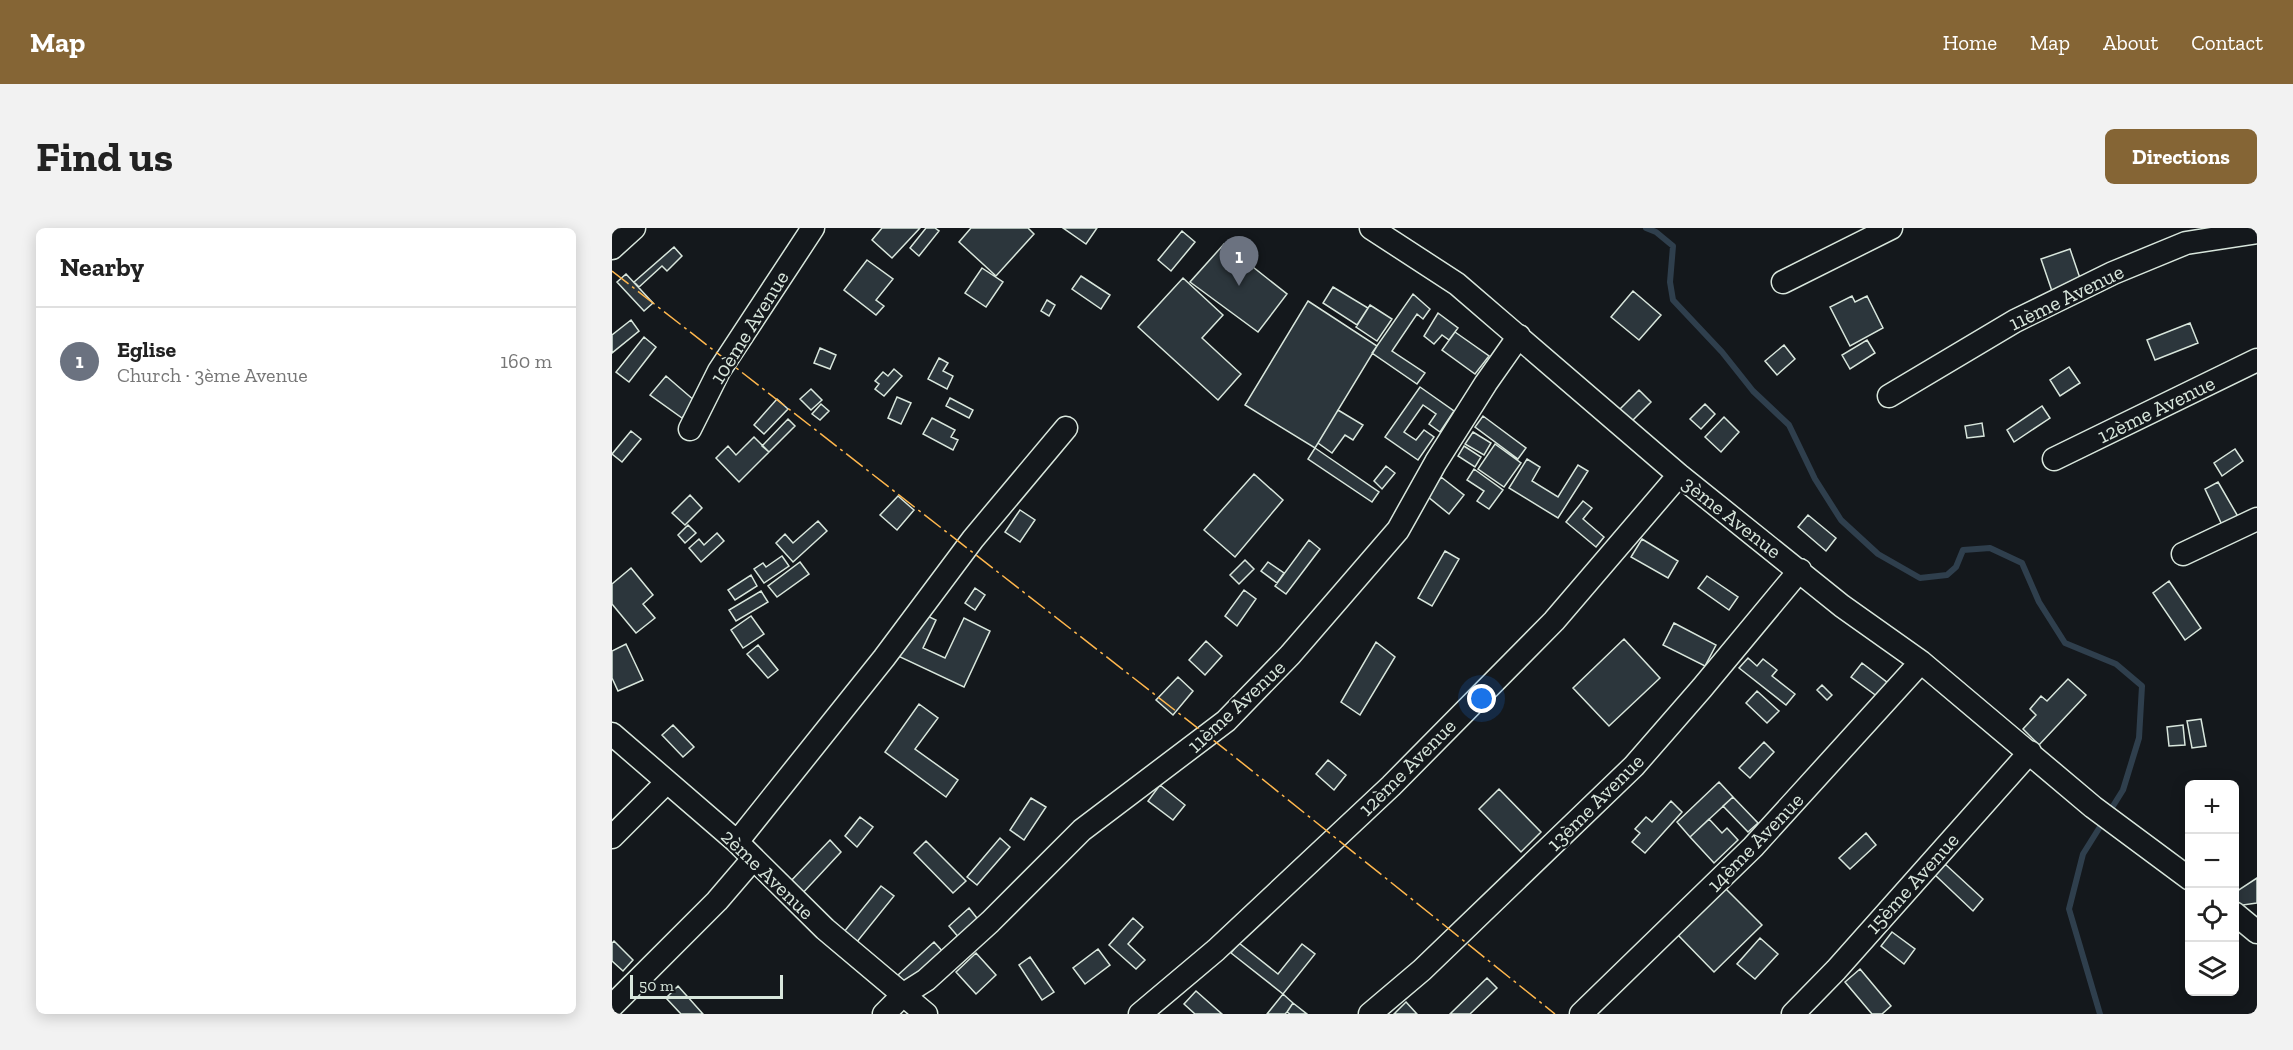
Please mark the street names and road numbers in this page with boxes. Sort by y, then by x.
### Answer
street label: 11ème Avenue [2004,258,2128,336]
street label: 10ème Avenue [704,266,794,388]
street label: 12ème Avenue [2093,370,2219,448]
street label: 3ème Avenue [1677,471,1787,563]
street label: 11ème Avenue [1182,654,1290,758]
street label: 12ème Avenue [1353,713,1461,821]
street label: 13ème Avenue [1541,748,1649,856]
street label: 14ème Avenue [1702,787,1809,897]
street label: 2ème Avenue [716,824,820,925]
street label: 15ème Avenue [1860,827,1964,939]

